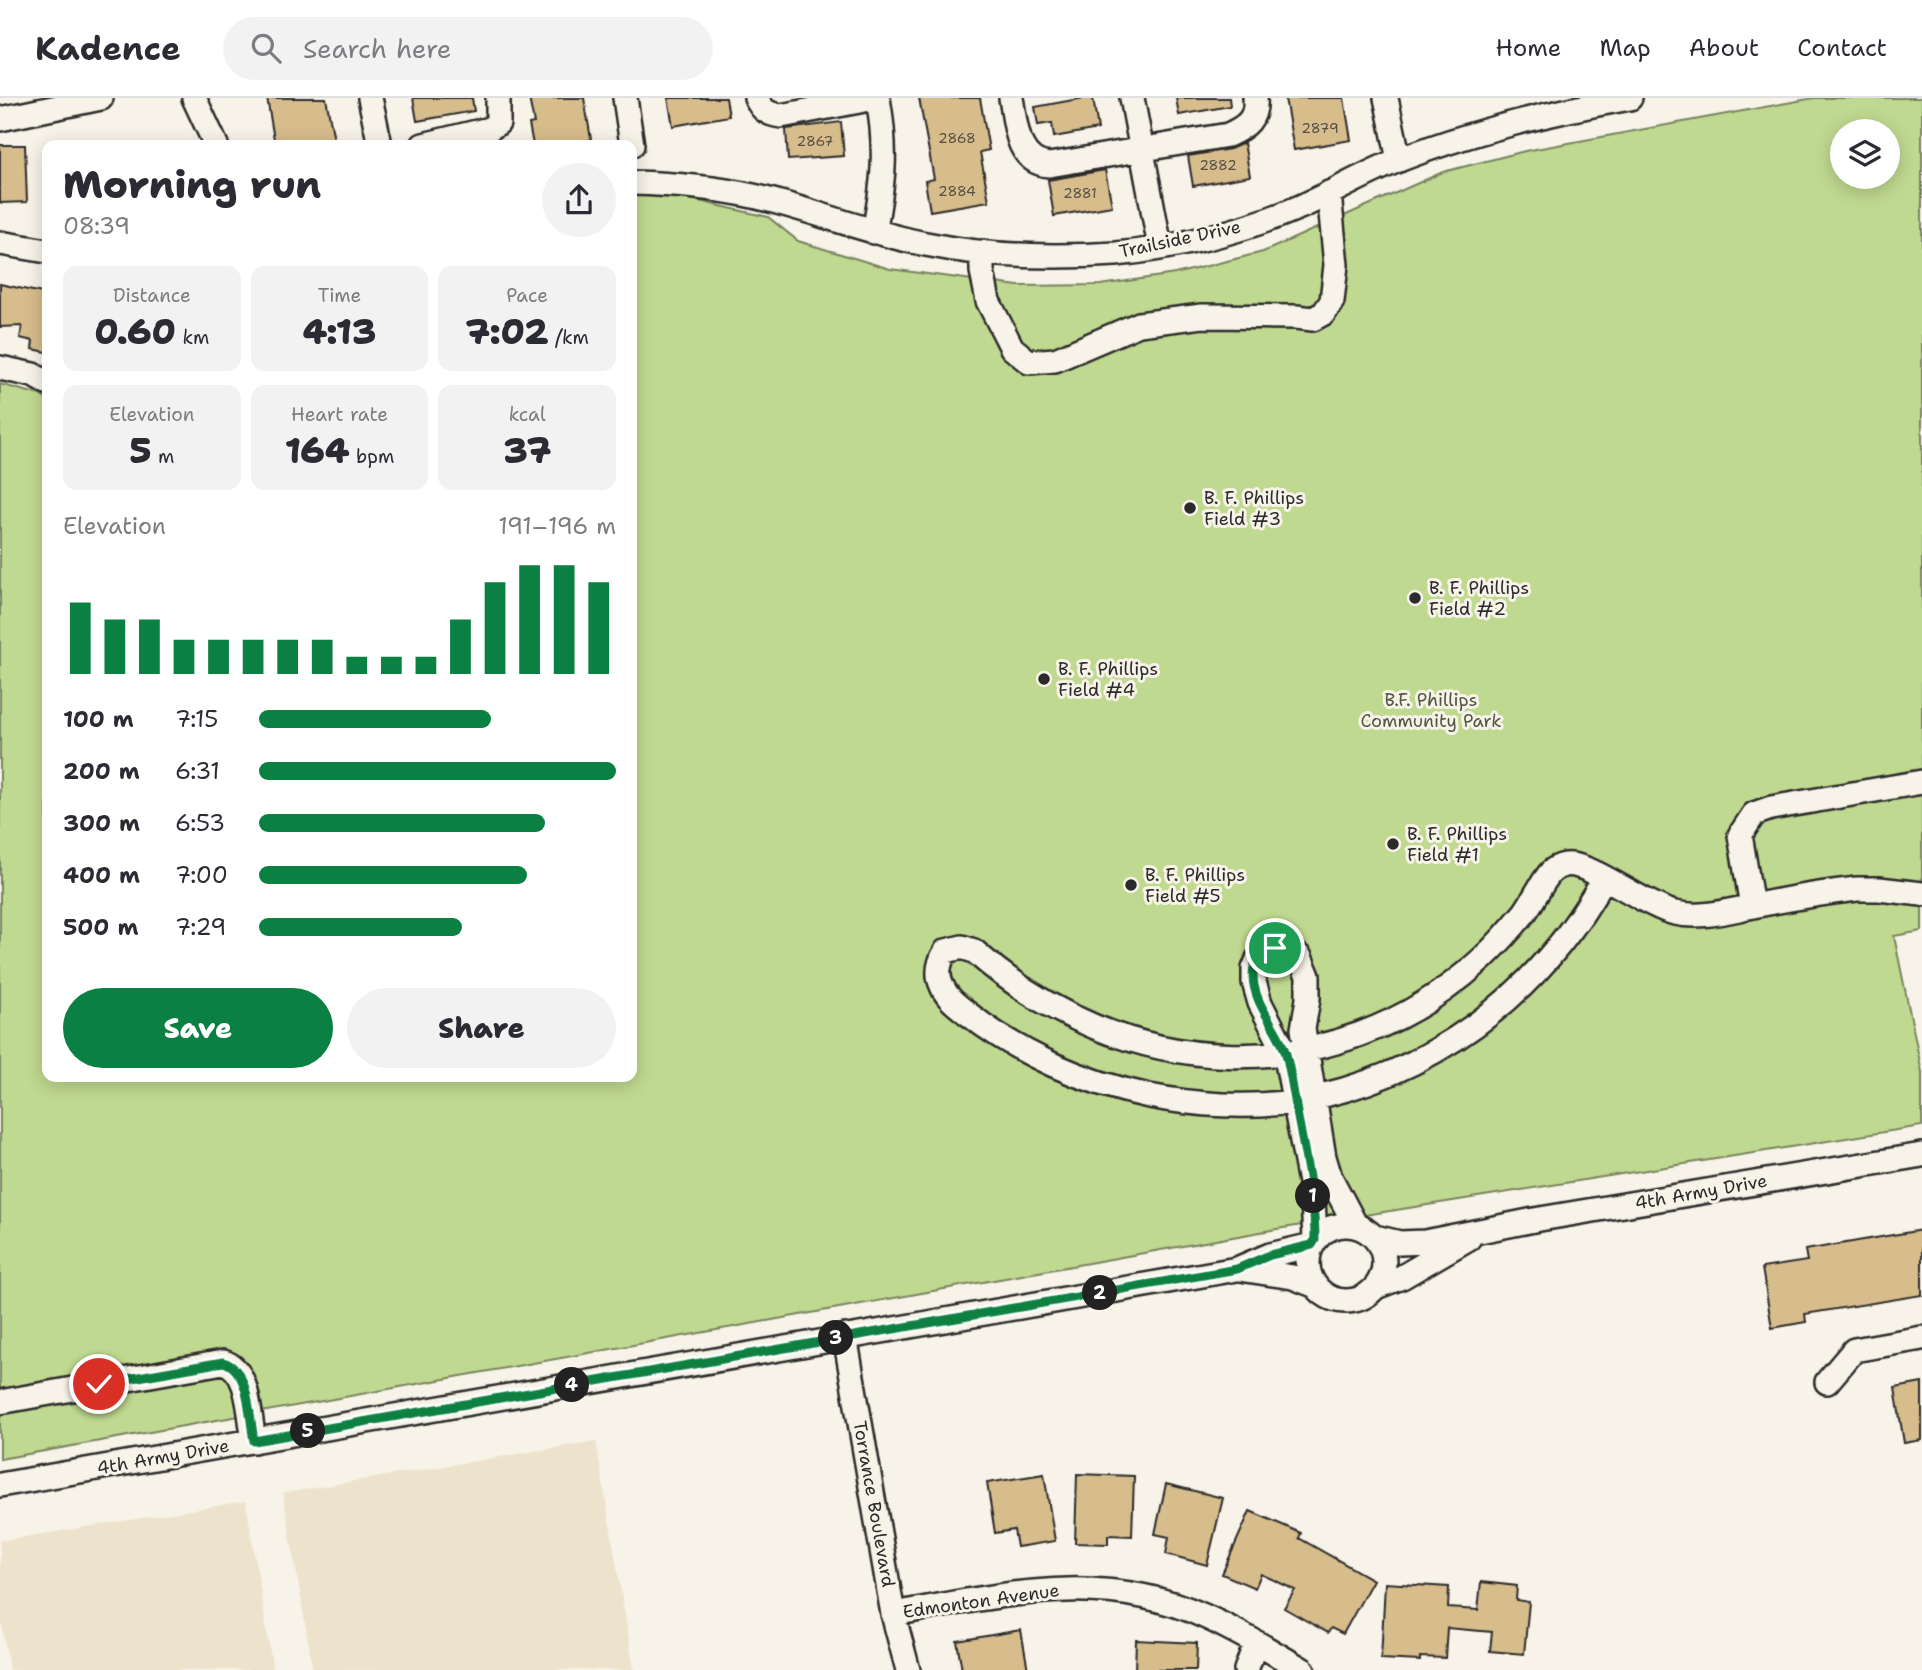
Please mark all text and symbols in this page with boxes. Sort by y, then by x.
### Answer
search box [223,17,713,80]
text: Kadence [35,26,181,71]
icon: search [247,29,285,67]
text: Search here [303,31,451,66]
text: Home [1495,32,1561,64]
text: Map [1599,32,1651,64]
text: About [1689,32,1759,64]
text: Contact [1797,32,1887,64]
house number: 2879 [1301,119,1339,137]
map controls [1830,119,1900,189]
button: layers [1830,119,1900,189]
house number: 2868 [938,129,976,147]
house number: 2867 [797,132,833,150]
house number: 2882 [1199,156,1237,174]
text: Morning run [63,159,321,210]
button: share [542,163,616,237]
house number: 2884 [938,182,976,200]
house number: 2881 [1063,184,1097,202]
text: 08:39 [63,211,130,241]
street label: Trailside Drive [1117,214,1243,264]
text: Distance [113,283,191,308]
text: Time [318,283,361,308]
text: Pace [506,283,548,308]
text: 0.60 [94,308,176,355]
text: 4:13 [303,308,376,355]
text: 7:02 [465,308,548,355]
text: km [176,325,209,350]
text: /km [548,325,589,350]
text: Elevation [109,402,194,427]
text: Heart rate [291,402,388,427]
text: kcal [509,402,546,427]
text: 5 [129,427,151,474]
text: 164 [285,427,350,474]
text: 37 [503,427,551,474]
text: m [151,444,174,469]
text: bpm [350,444,394,469]
place label: B. F. Phillips Field #3 [1204,486,1304,531]
marker: B. F. Phillips Field #3 [1182,500,1198,516]
text: Elevation [63,511,166,541]
text: 191–196 m [498,511,616,541]
place label: B. F. Phillips Field #2 [1429,576,1529,621]
marker: B. F. Phillips Field #2 [1407,590,1423,606]
place label: B. F. Phillips Field #4 [1058,657,1158,702]
marker: B. F. Phillips Field #4 [1036,671,1052,687]
park label: B.F. Phillips Community Park [1360,688,1502,733]
text: 100 m [63,704,134,734]
text: 7:15 [175,704,218,734]
text: 200 m [63,756,140,786]
text: 6:31 [175,756,220,786]
text: 300 m [63,808,140,838]
text: 6:53 [175,808,225,838]
place label: B. F. Phillips Field #1 [1407,822,1507,867]
marker: B. F. Phillips Field #1 [1385,836,1401,852]
text: 400 m [63,860,140,890]
text: 7:00 [175,860,228,890]
place label: B. F. Phillips Field #5 [1145,863,1245,908]
marker: B. F. Phillips Field #5 [1123,877,1139,893]
text: 500 m [63,912,138,942]
text: 7:29 [175,912,226,942]
pin [1245,918,1305,978]
icon: arrive [1256,929,1294,967]
button: Save [63,988,333,1068]
button: Share [347,988,616,1068]
street label: 4th Army Drive [1633,1169,1769,1215]
pin: 1 [1296,1178,1330,1214]
text: 1 [1308,1183,1317,1208]
pin: 2 [1082,1276,1118,1310]
text: 2 [1093,1280,1106,1305]
pin: 3 [818,1320,854,1356]
text: 3 [829,1325,842,1350]
pin [69,1354,129,1414]
icon: check [80,1365,118,1403]
pin: 4 [554,1368,590,1402]
text: 4 [565,1372,578,1397]
pin: 5 [290,1414,326,1448]
text: 5 [302,1418,313,1443]
street label: Torrance Boulevard [848,1419,900,1589]
street label: 4th Army Drive [95,1434,231,1480]
street label: Edmonton Avenue [901,1578,1061,1624]

